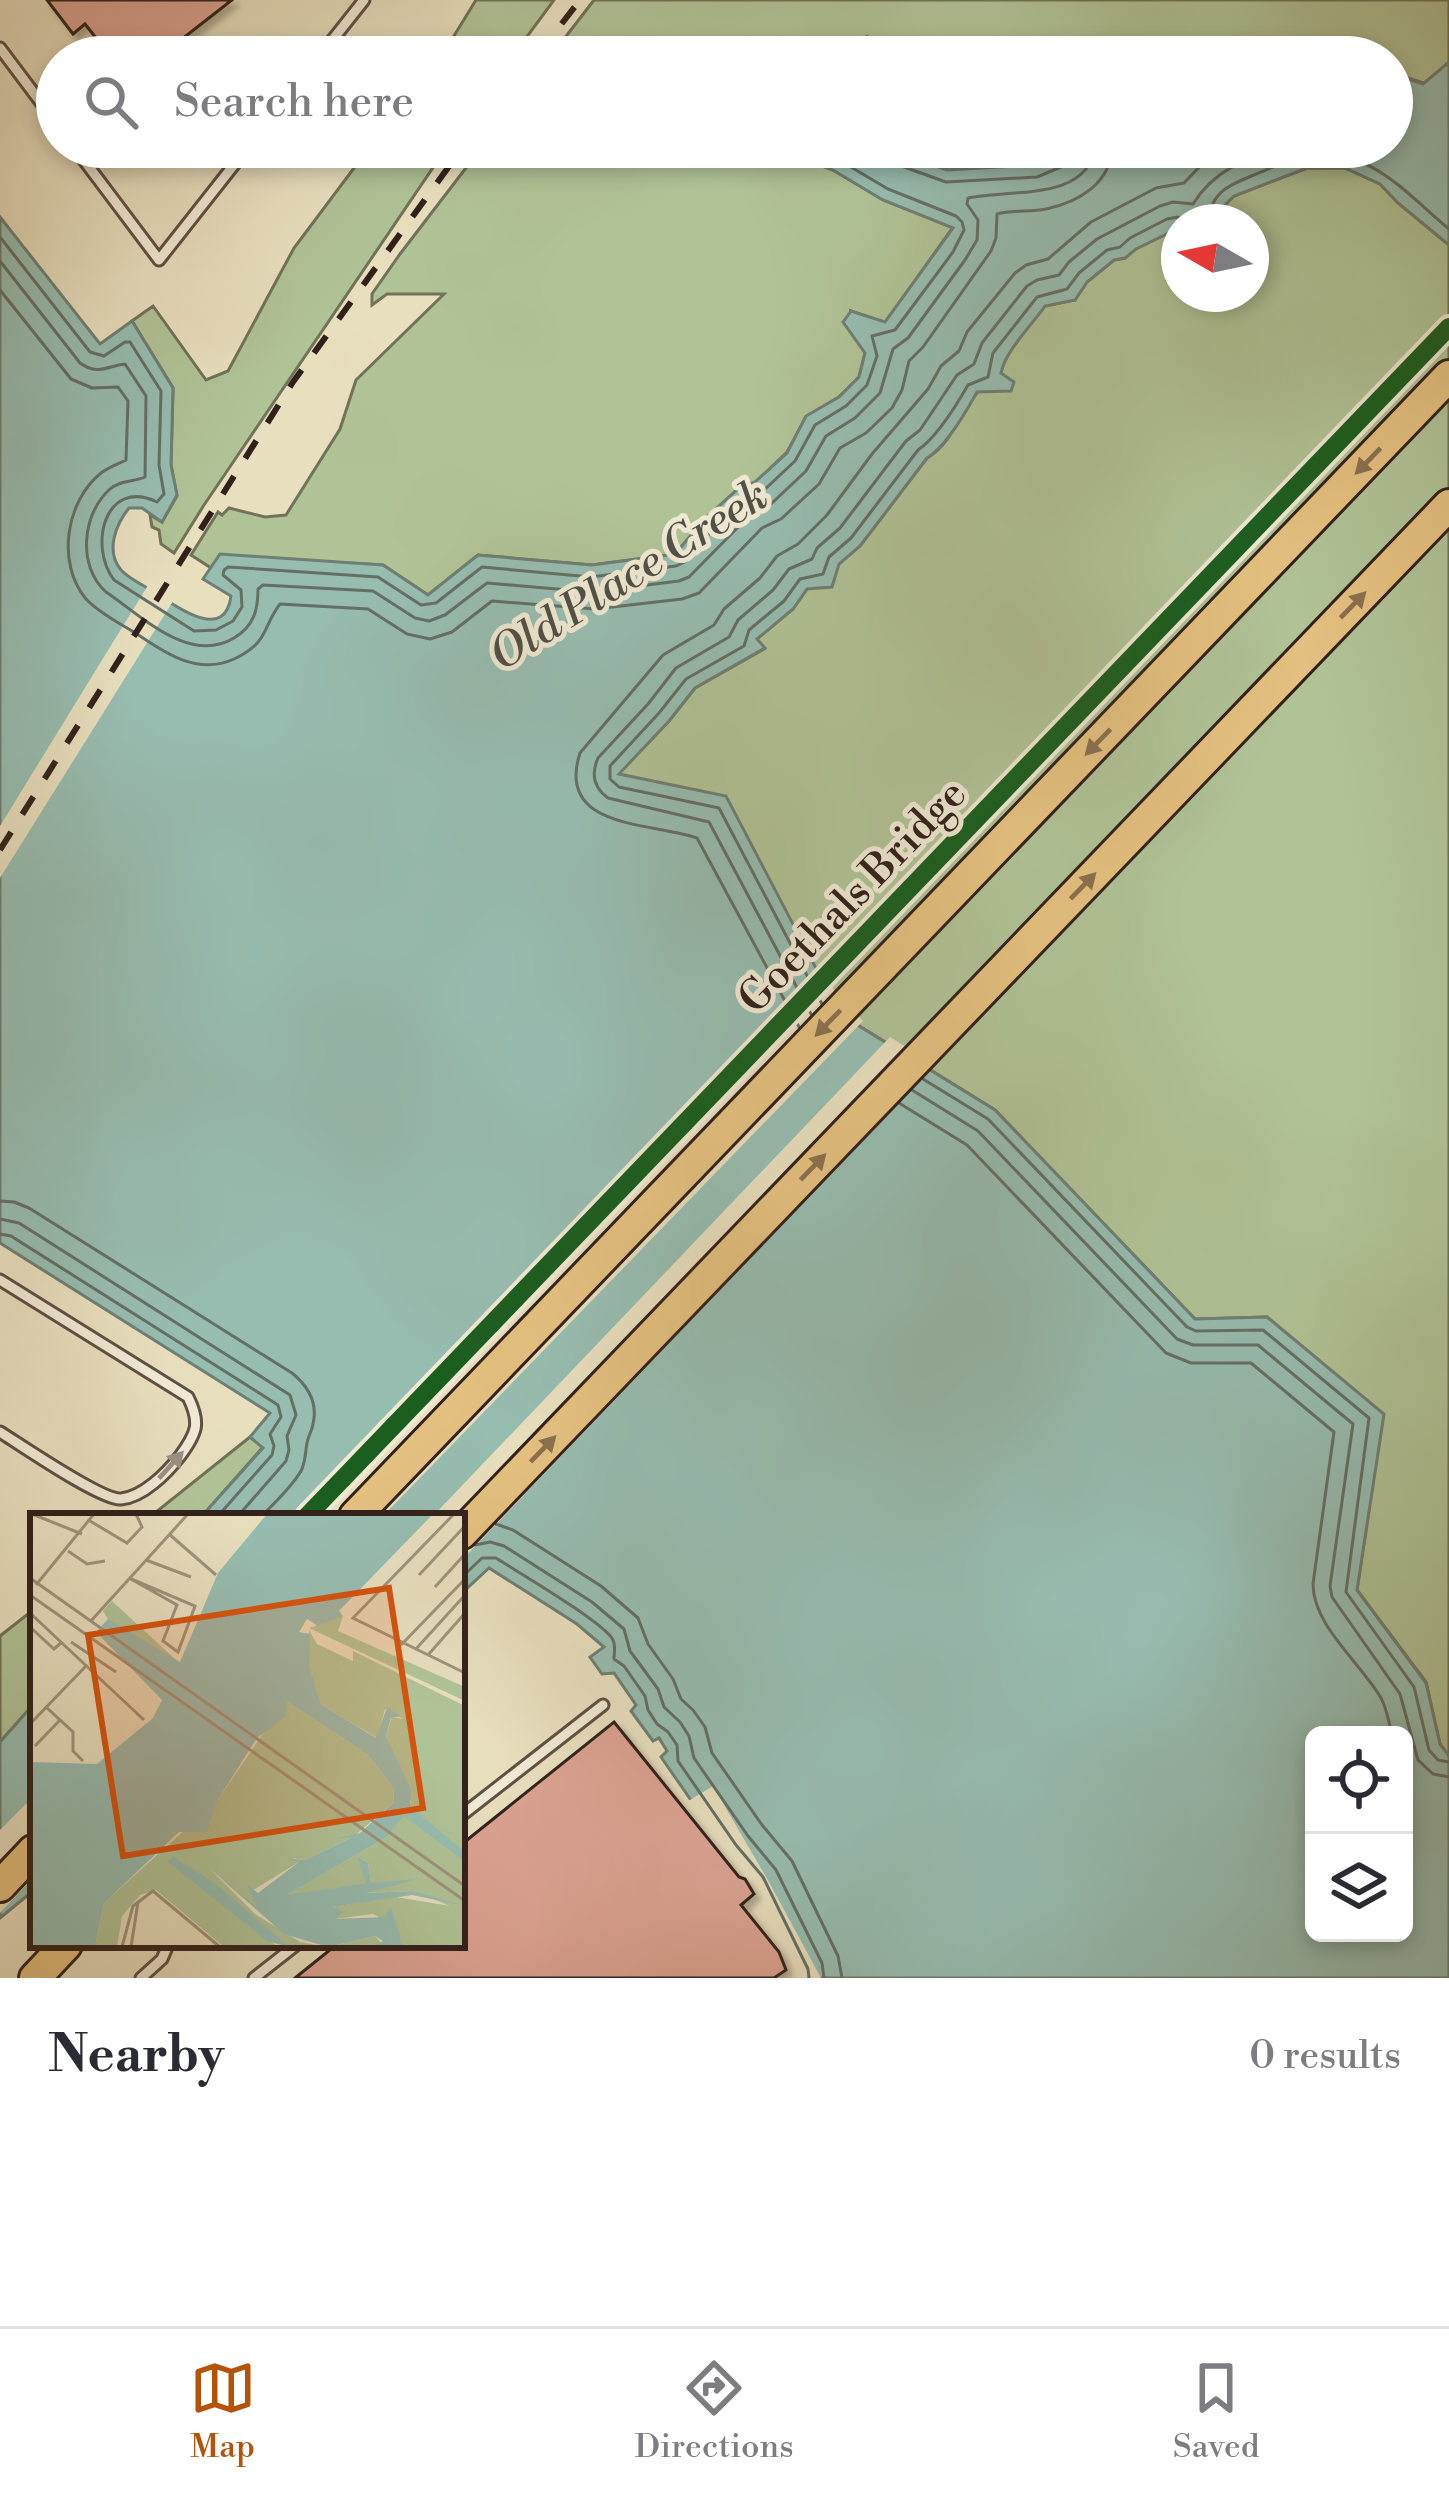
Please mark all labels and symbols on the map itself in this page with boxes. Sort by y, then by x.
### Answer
north arrow [1161,204,1269,312]
one-way arrow [1354,446,1382,475]
water label: Old Place Creek [479,468,779,684]
one-way arrow [1339,590,1367,619]
one-way arrow [1084,727,1112,756]
street label: Goethals Bridge [728,769,979,1026]
one-way arrow [1069,872,1097,901]
one-way arrow [814,1008,842,1037]
one-way arrow [799,1153,827,1182]
one-way arrow [529,1434,557,1463]
one-way arrow [157,1451,184,1480]
inset map [30,1513,465,1948]

